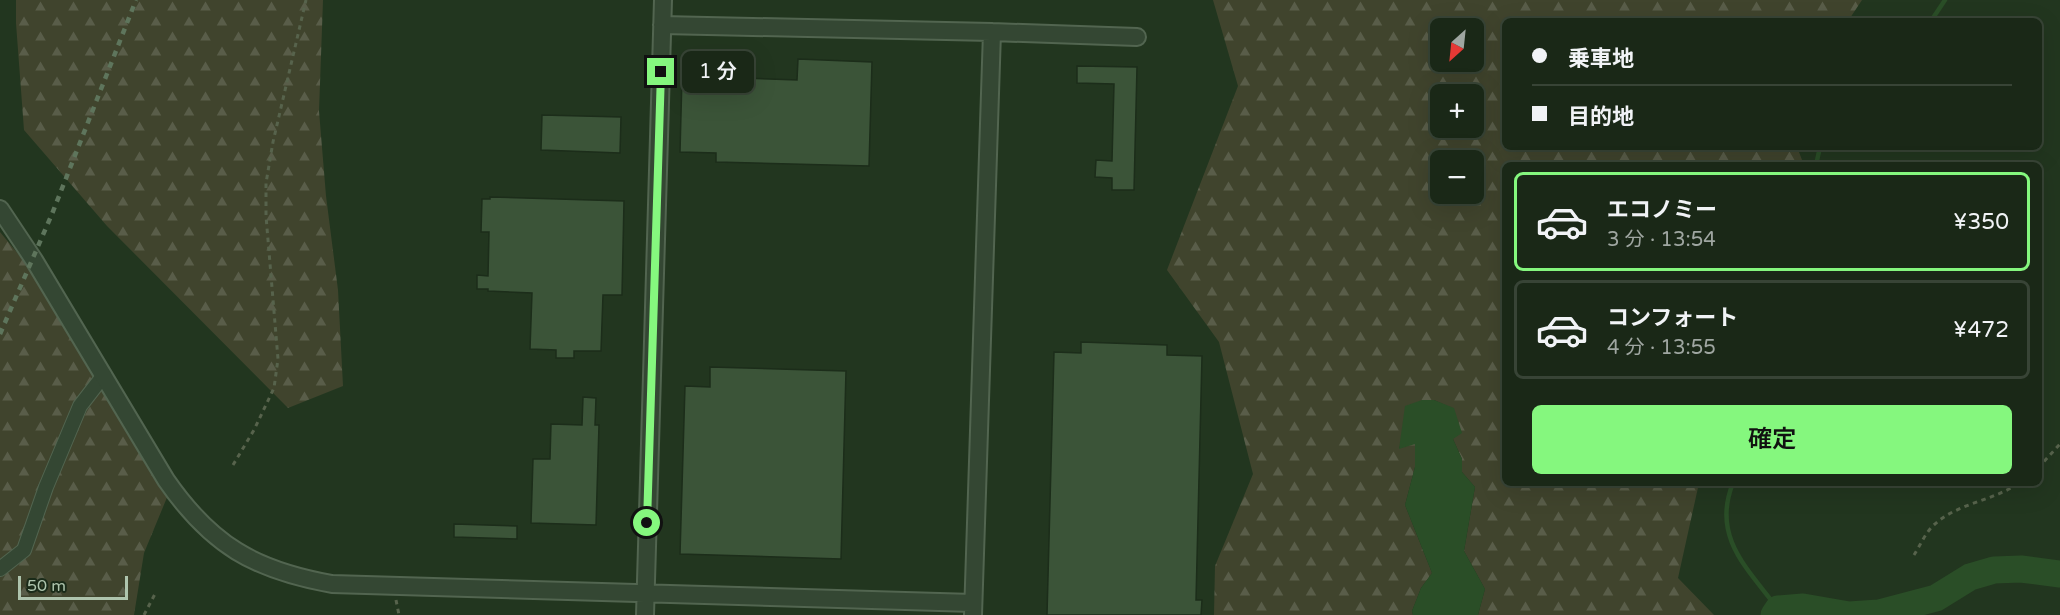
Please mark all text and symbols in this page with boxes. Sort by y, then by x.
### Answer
north arrow [1430,18,1484,72]
map controls [1430,18,1484,204]
text: 乗車地 [1568,46,1634,72]
callout: 1 分 [682,51,754,93]
route end [647,58,674,85]
text: 1 分 [699,60,737,84]
button: + [1430,84,1484,138]
text: 目的地 [1568,104,1634,130]
button: − [1430,150,1484,204]
icon: car [1535,195,1589,249]
text: エコノミー [1607,197,1717,223]
text: ¥350 [1953,209,2009,235]
text: 3 分 · 13:54 [1607,228,1716,252]
icon: car [1535,303,1589,357]
text: コンフォート [1607,305,1738,331]
text: ¥472 [1953,317,2009,343]
text: 4 分 · 13:55 [1607,336,1716,360]
button: 確定 [1532,405,2012,474]
route start [633,509,660,536]
scale bar [18,573,128,600]
text: 50 m [27,576,66,596]

